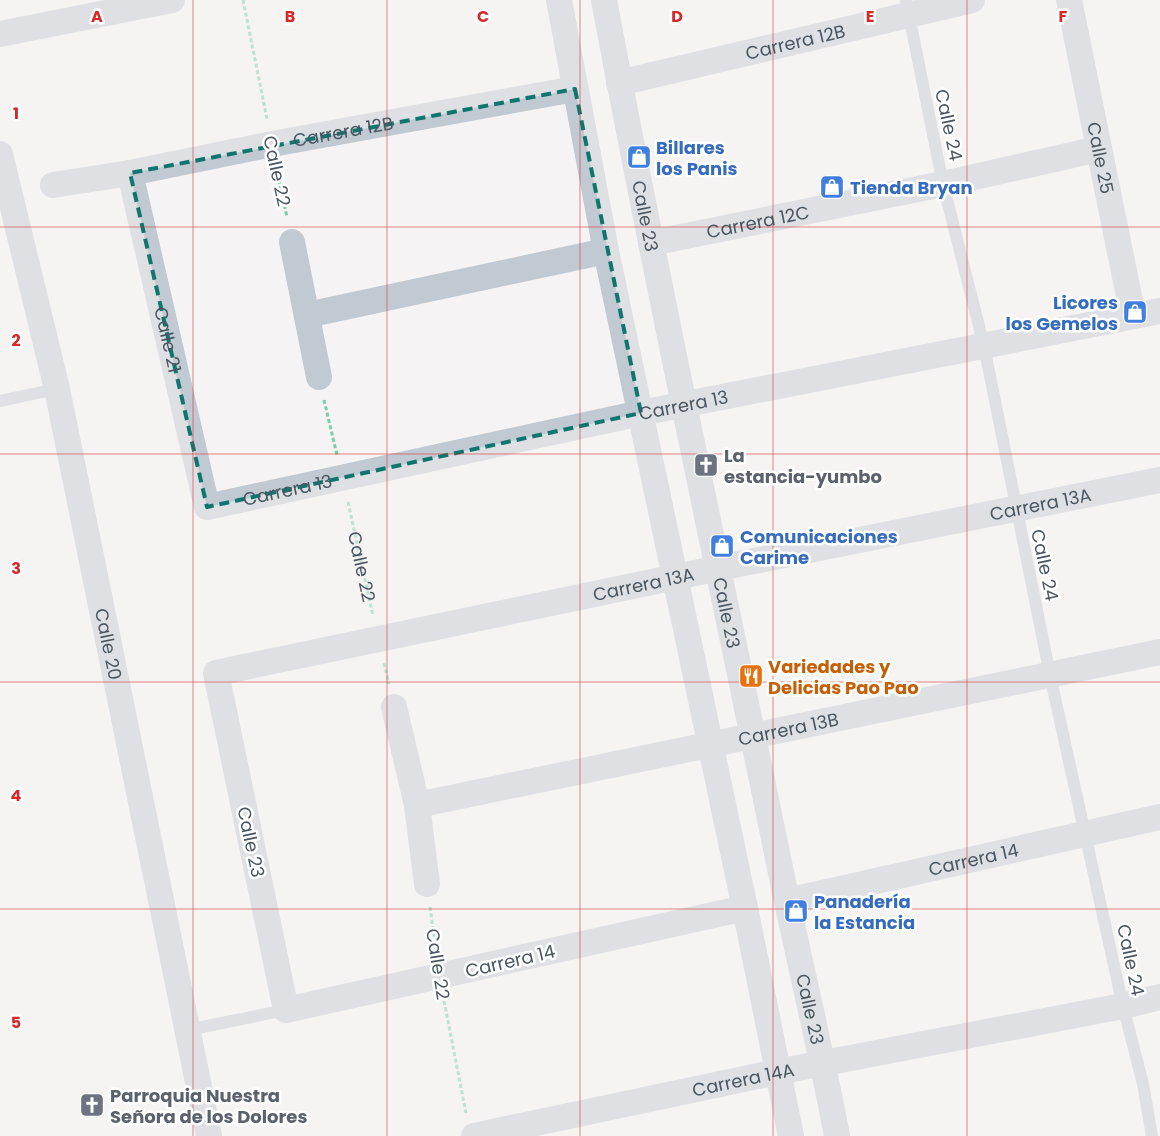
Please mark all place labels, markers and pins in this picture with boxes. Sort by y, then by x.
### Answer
place label: Billares los Panis [656,135,738,181]
shop icon: Billares los Panis [626,144,652,170]
shop icon: Tienda Bryan [819,174,845,200]
place label: Tienda Bryan [850,175,973,200]
place label: Licores los Gemelos [1006,290,1118,336]
shop icon: Licores los Gemelos [1122,299,1148,325]
place label: La estancia-yumbo [724,443,882,489]
church icon: La estancia-yumbo [693,452,719,478]
place label: Comunicaciones Carime [740,524,898,570]
shop icon: Comunicaciones Carime [709,533,735,559]
place label: Variedades y Delicias Pao Pao [768,654,919,700]
restaurant icon: Variedades y Delicias Pao Pao [738,663,764,689]
place label: Panadería la Estancia [814,889,915,935]
shop icon: Panadería la Estancia [783,898,809,924]
place label: Parroquia Nuestra Señora de los Dolores [110,1083,307,1129]
church icon: Parroquia Nuestra Señora de los Dolores [79,1092,105,1118]

